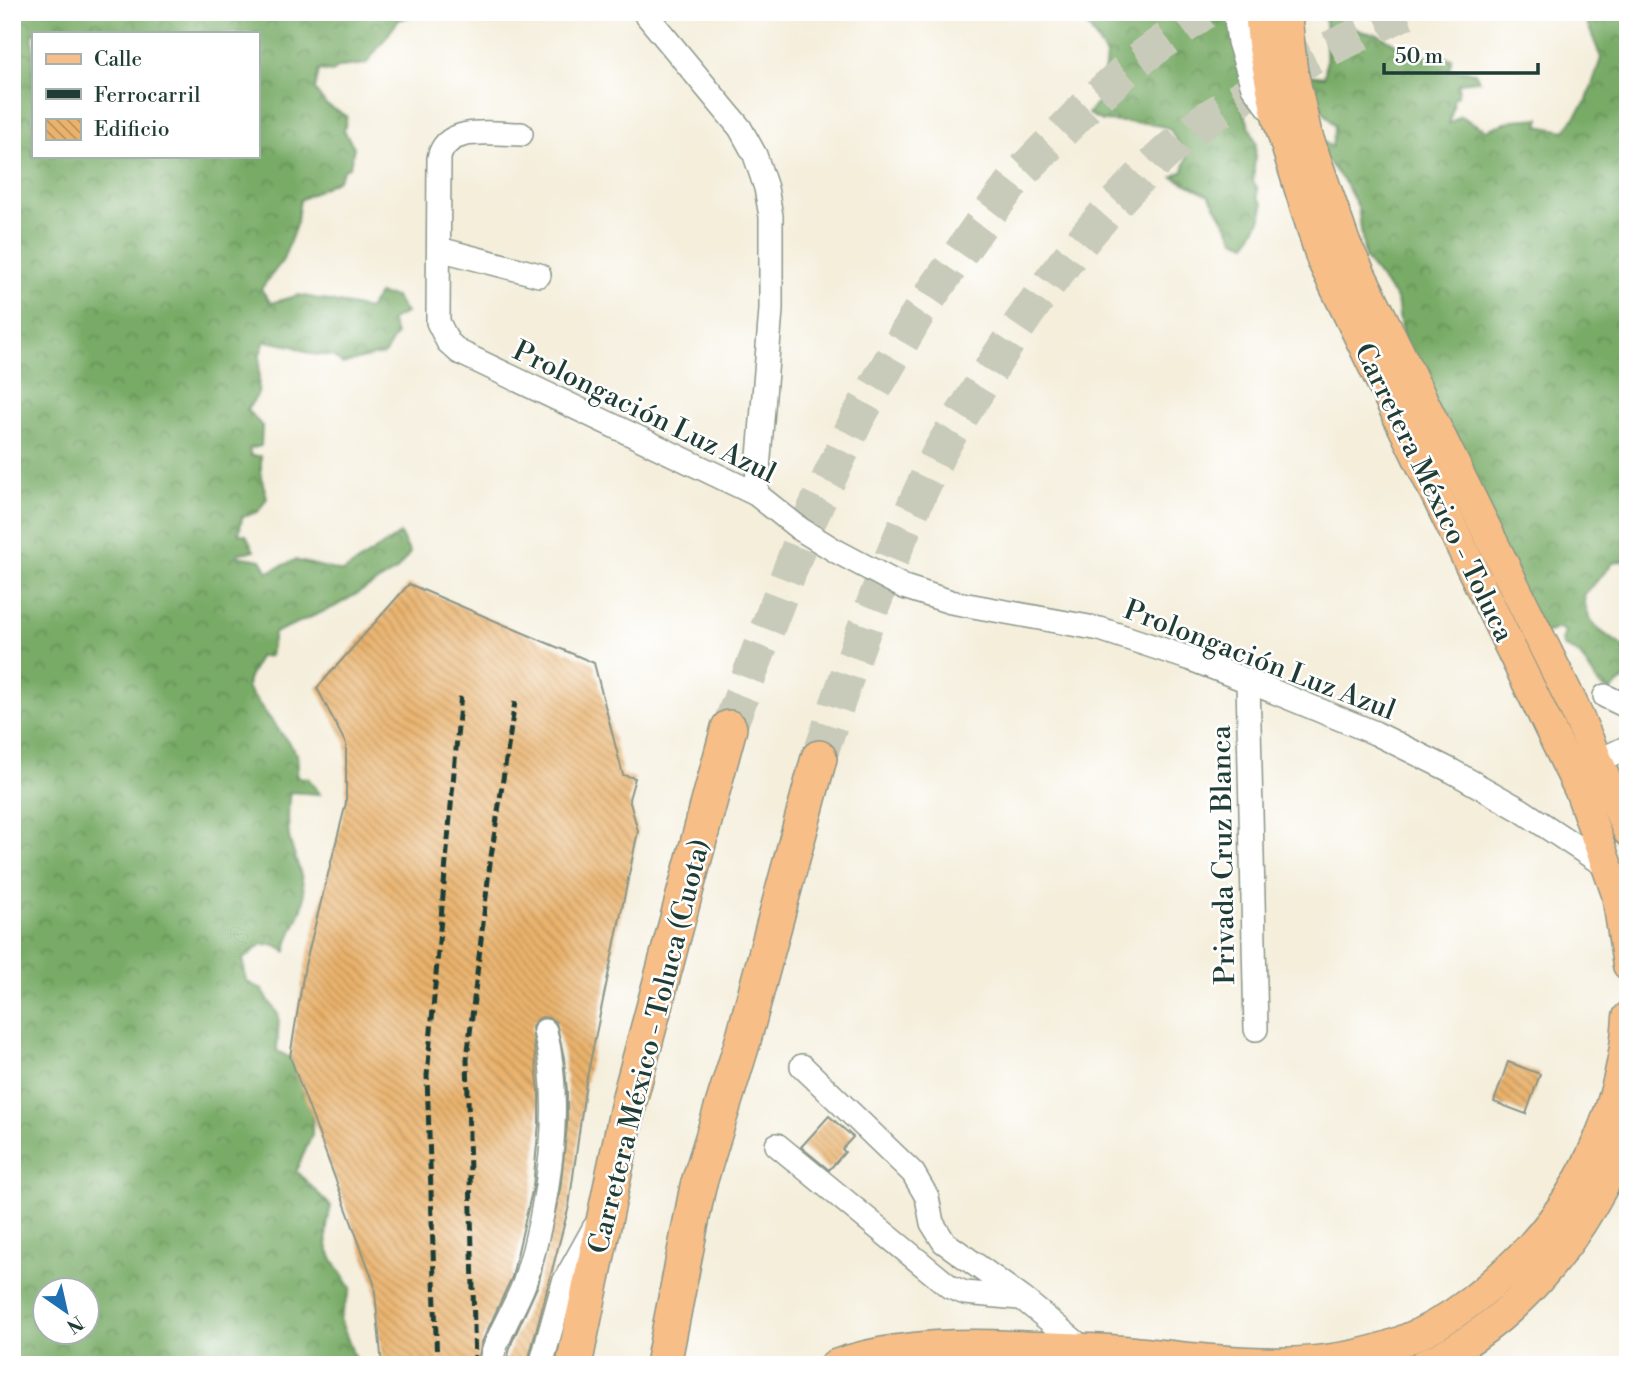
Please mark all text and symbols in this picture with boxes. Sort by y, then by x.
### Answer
legend [32,32,259,158]
scale bar [1384,32,1538,76]
text: 50 m [1395,44,1443,70]
text: Calle [94,47,142,73]
text: Ferrocarril [94,83,200,109]
text: Edificio [94,117,170,143]
street label: Prolongación Luz Azul [507,333,782,491]
street label: Carretera México - Toluca [1346,338,1522,648]
street label: Prolongación Luz Azul [1119,592,1400,728]
street label: Privada Cruz Blanca [1204,724,1243,985]
street label: Carretera México - Toluca (Cuota) [581,835,718,1257]
north arrow [32,1276,102,1346]
text: N [62,1310,88,1338]

